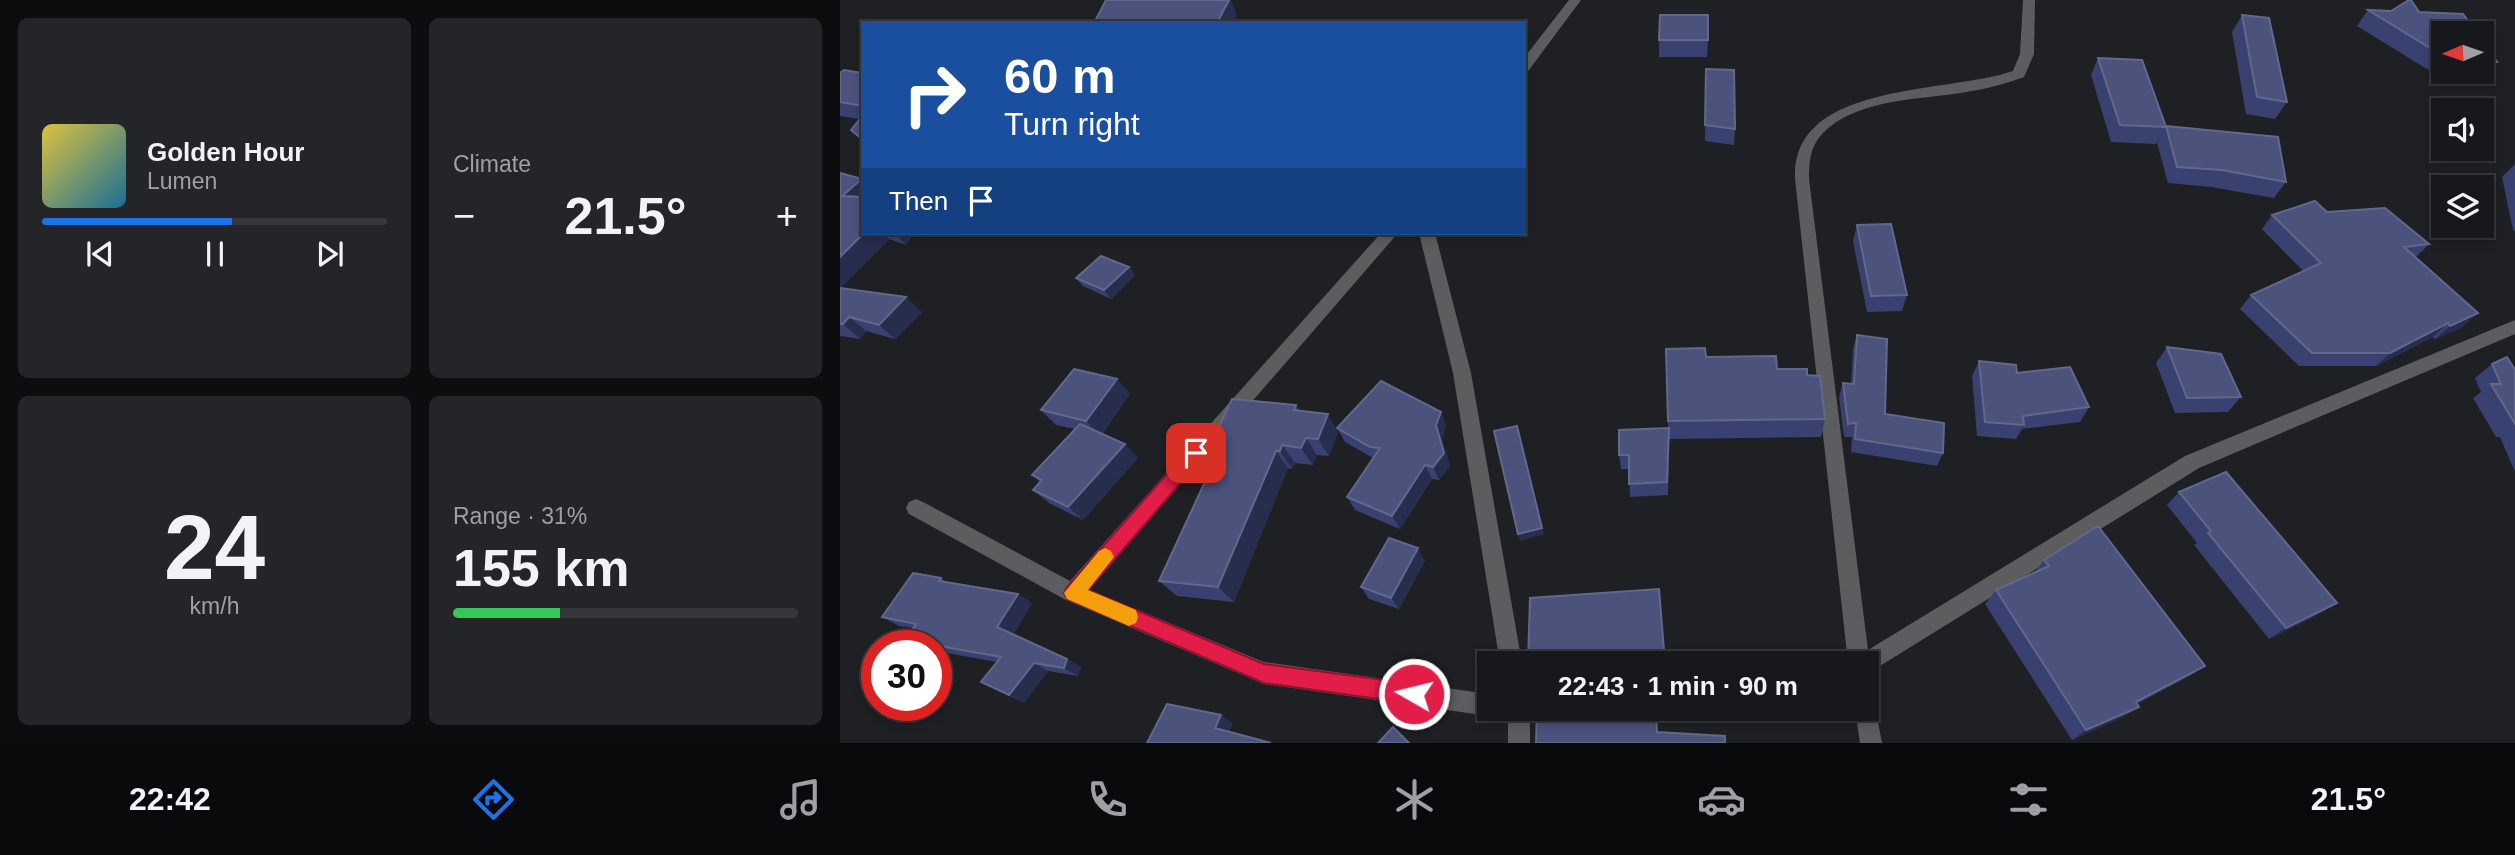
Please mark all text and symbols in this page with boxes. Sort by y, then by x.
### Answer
north arrow [2431,21,2494,84]
map controls [2431,21,2494,238]
icon: right [889,49,980,140]
text: 60 m [1004,49,1116,103]
button: sound [2431,98,2494,161]
text: Turn right [1004,106,1140,142]
text: Golden Hour [147,137,304,167]
text: Climate [453,151,531,177]
text: Lumen [147,168,217,194]
button: layers [2431,175,2494,238]
icon: arrive [962,182,1000,220]
text: Then [889,186,948,216]
text: 21.5° [564,187,687,245]
text: − [453,195,475,237]
text: + [776,195,798,237]
icon: previous [81,235,119,273]
icon: pause [196,235,234,273]
icon: next [311,235,349,273]
pin [1166,423,1226,483]
icon: arrive [1177,434,1215,472]
text: 24 [164,497,265,598]
text: Range · 31% [453,503,587,529]
text: 155 km [453,539,629,597]
text: km/h [190,593,239,619]
speed limit sign: 30 [861,630,952,721]
position arrow [1377,657,1451,731]
text: 22:43 · 1 min · 90 m [1558,671,1798,701]
icon: directions [469,775,518,824]
icon: music [776,775,825,824]
icon: phone [1083,775,1132,824]
icon: climate [1390,775,1439,824]
icon: car [1697,775,1746,824]
icon: filters [2004,775,2053,824]
text: 22:42 [129,781,211,817]
text: 21.5° [2311,781,2386,817]

